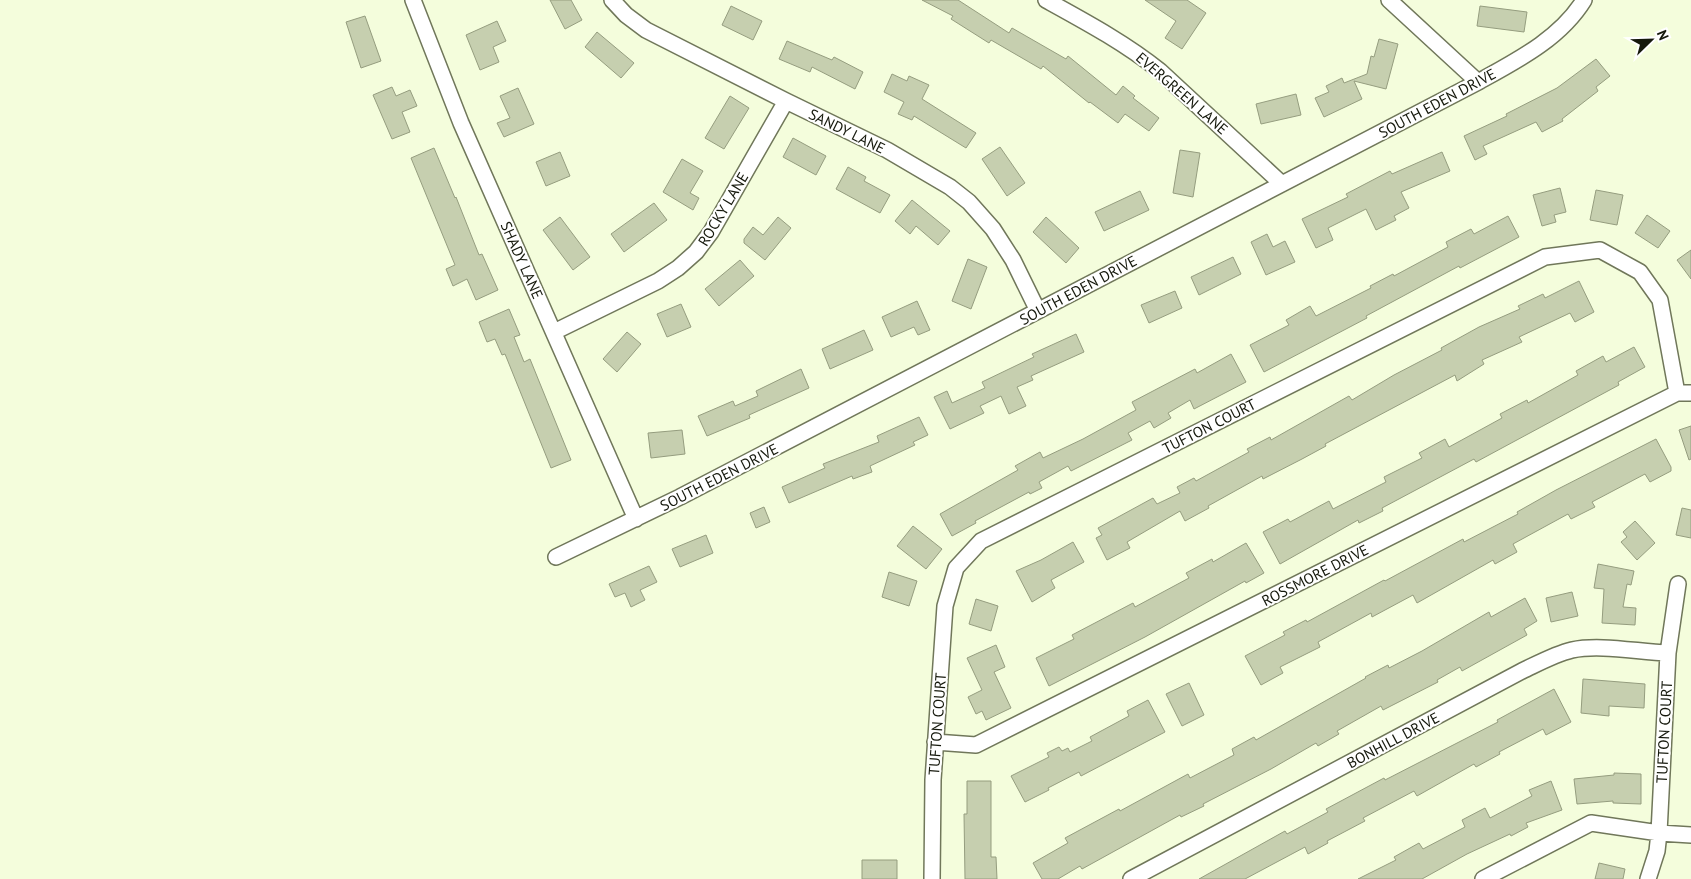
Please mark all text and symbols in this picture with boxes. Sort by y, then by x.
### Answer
north arrow [1626,15,1676,65]
text: N [1653,27,1673,43]
street label: EVERGREEN LANE [1132,48,1232,138]
street label: SOUTH EDEN DRIVE [1375,64,1499,142]
street label: SANDY LANE [806,104,888,158]
street label: ROCKY LANE [694,169,752,249]
street label: SHADY LANE [496,218,548,302]
street label: SOUTH EDEN DRIVE [1016,251,1140,329]
street label: TUFTON COURT [1159,394,1260,458]
street label: SOUTH EDEN DRIVE [657,439,781,515]
street label: ROSSMORE DRIVE [1258,540,1372,610]
street label: TUFTON COURT [924,672,950,776]
street label: TUFTON COURT [1652,680,1676,784]
street label: BONHILL DRIVE [1343,708,1443,772]

